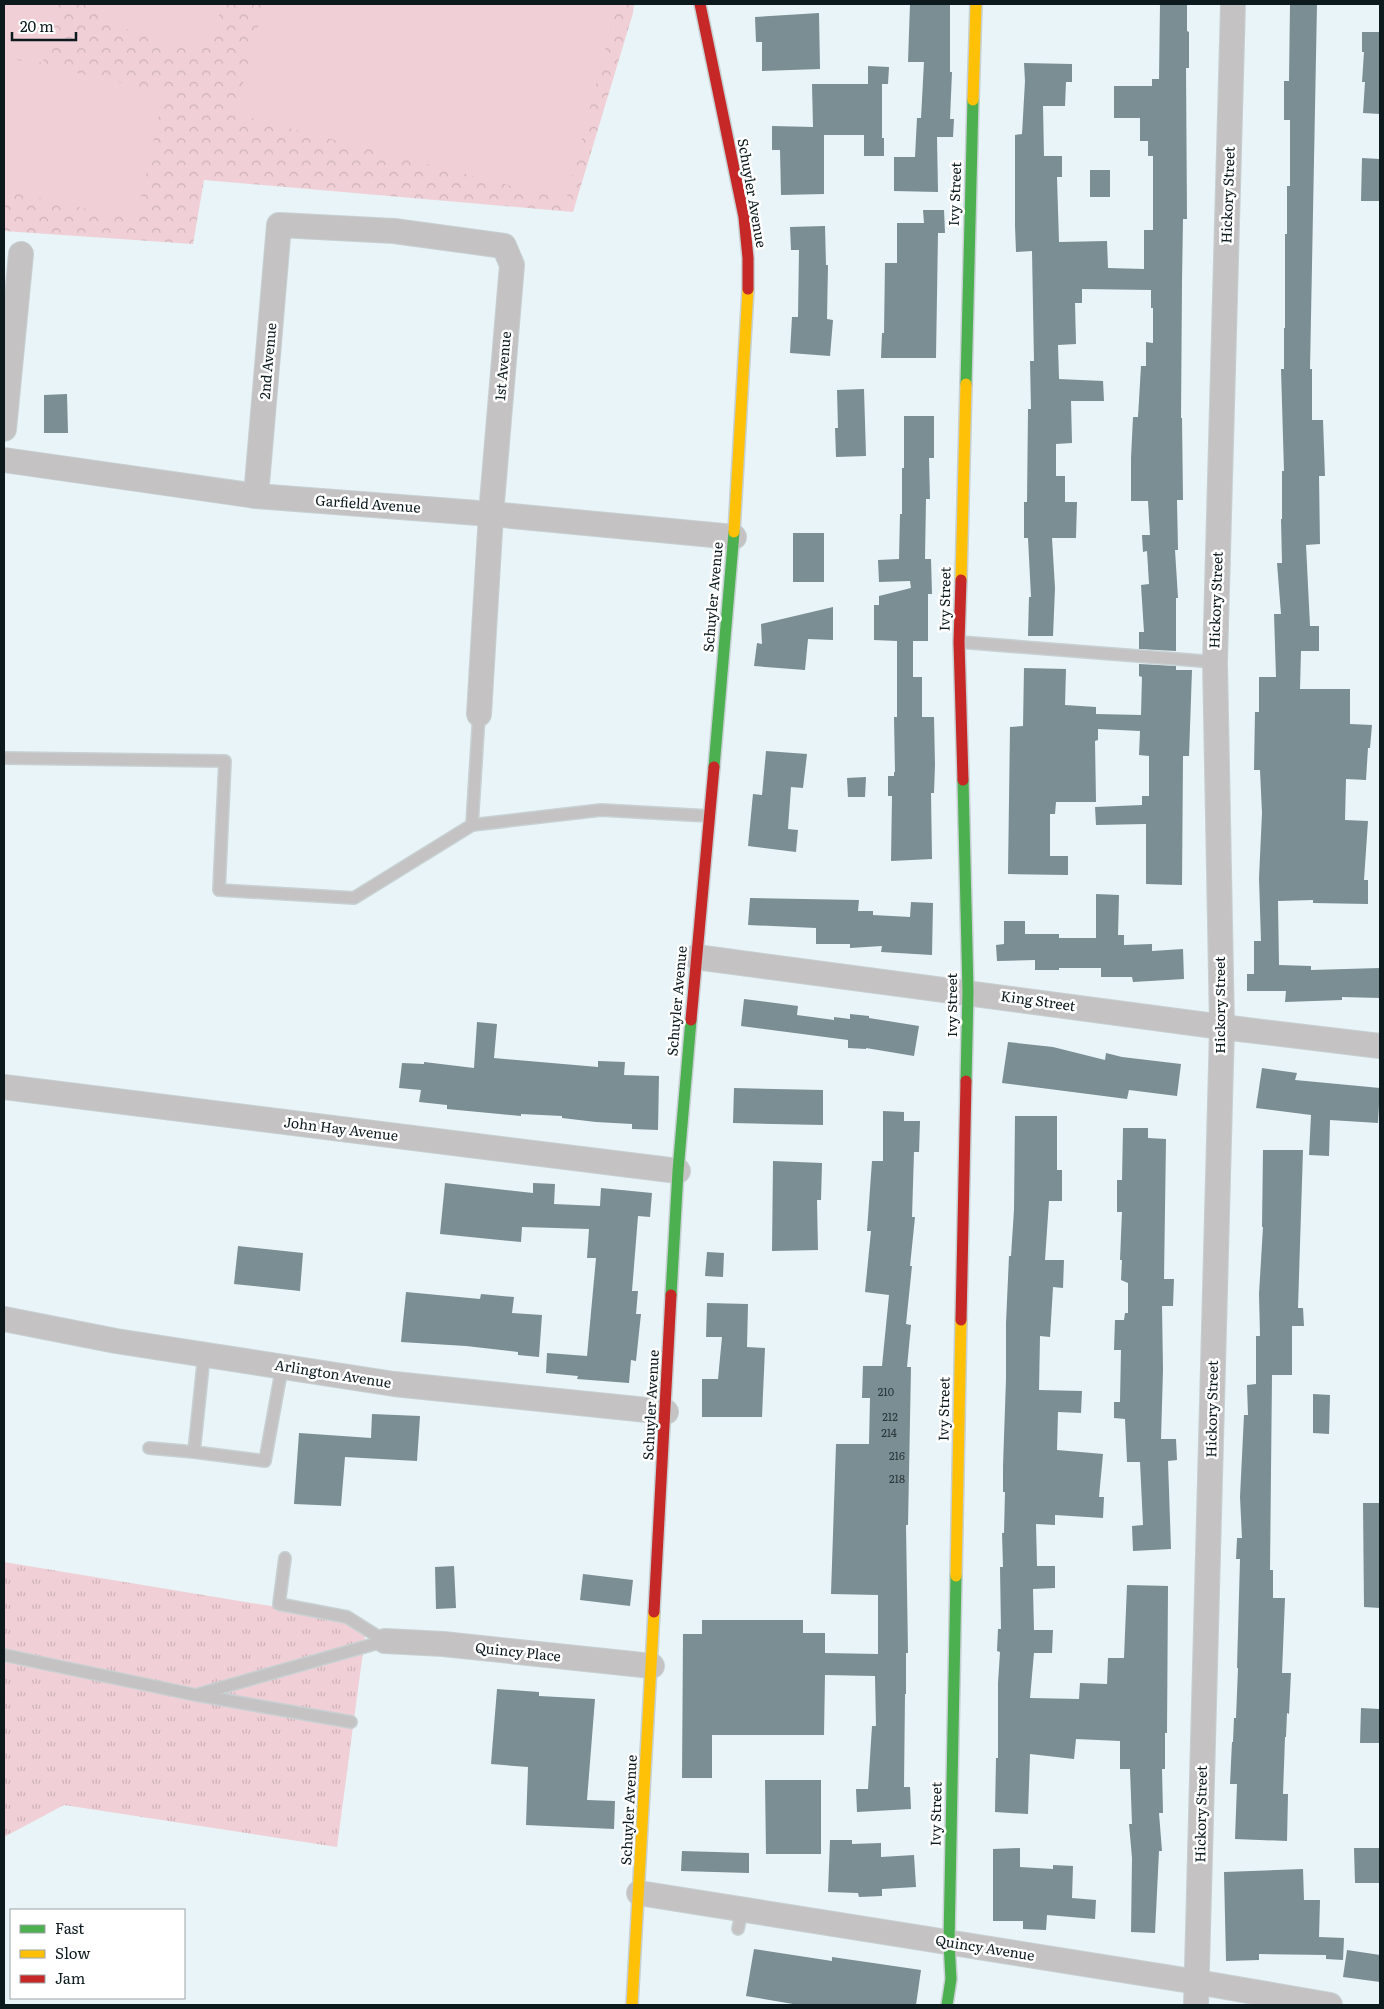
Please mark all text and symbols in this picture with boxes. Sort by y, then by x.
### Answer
scale bar [12,10,76,42]
text: 20 m [20,14,54,37]
street label: Schuyler Avenue [734,137,772,249]
street label: Hickory Street [1215,146,1239,244]
street label: Ivy Street [943,161,965,226]
street label: 2nd Avenue [254,322,280,400]
street label: 1st Avenue [489,330,515,401]
street label: Garfield Avenue [315,489,421,517]
street label: Schuyler Avenue [697,541,727,653]
street label: Hickory Street [1203,551,1227,649]
street label: Ivy Street [933,566,955,631]
street label: Schuyler Avenue [661,945,691,1057]
street label: Hickory Street [1209,956,1229,1054]
street label: Ivy Street [941,972,961,1037]
street label: King Street [1000,985,1077,1015]
street label: John Hay Avenue [283,1111,399,1145]
street label: Schuyler Avenue [637,1349,663,1461]
street label: Arlington Avenue [273,1354,393,1392]
street label: Hickory Street [1200,1360,1222,1458]
street label: Ivy Street [932,1376,954,1441]
house number: 210 [878,1383,894,1399]
house number: 212 [882,1408,898,1424]
house number: 214 [881,1424,897,1440]
house number: 216 [889,1447,905,1463]
house number: 218 [889,1470,905,1486]
street label: Quincy Place [474,1637,562,1665]
street label: Schuyler Avenue [615,1754,641,1866]
street label: Hickory Street [1189,1765,1211,1863]
street label: Ivy Street [924,1781,946,1846]
legend [10,1909,185,1999]
text: Fast [55,1916,84,1939]
street label: Quincy Avenue [934,1929,1036,1965]
text: Slow [55,1941,90,1964]
text: Jam [55,1966,86,1989]

